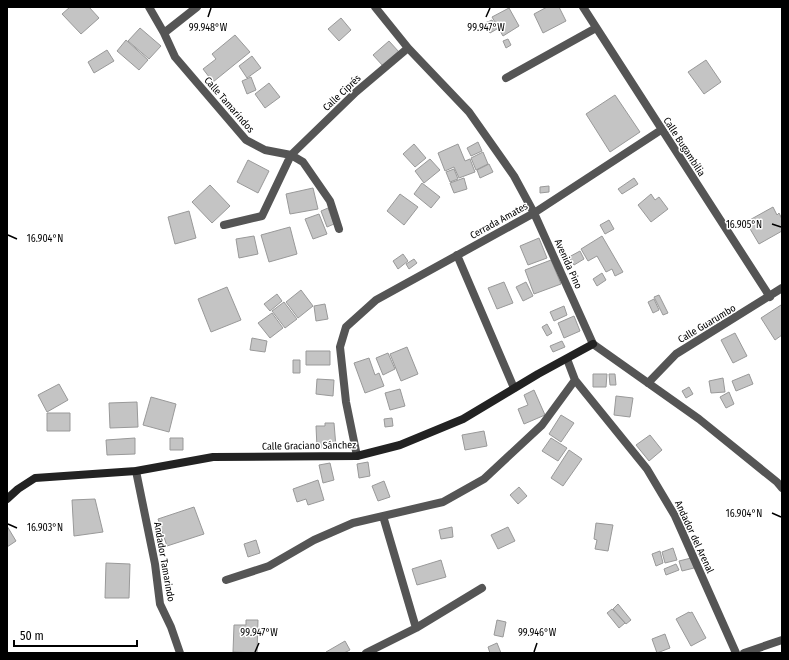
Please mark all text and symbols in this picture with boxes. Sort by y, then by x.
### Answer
text: 99.948°W [189,22,228,34]
text: 99.947°W [467,22,505,34]
street label: Calle Ciprés [320,72,364,114]
street label: Calle Tamarindos [201,75,257,135]
street label: Calle Bugambilia [660,115,708,179]
street label: Cerrada Amates [468,200,530,242]
text: 16.905°N [726,219,762,231]
text: 16.904°N [27,233,63,245]
street label: Avenida Pino [552,237,584,291]
street label: Calle Guarumbo [676,302,738,346]
street label: Calle Graciano Sánchez [262,439,356,453]
street label: Andador del Arenal [672,499,716,576]
text: 16.904°N [726,508,762,520]
street label: Andador Tamarindo [151,521,177,603]
text: 16.903°N [27,522,63,534]
scale bar [14,622,137,648]
text: 99.947°W [240,627,278,639]
text: 99.946°W [518,627,557,639]
text: 50 m [20,629,44,643]

